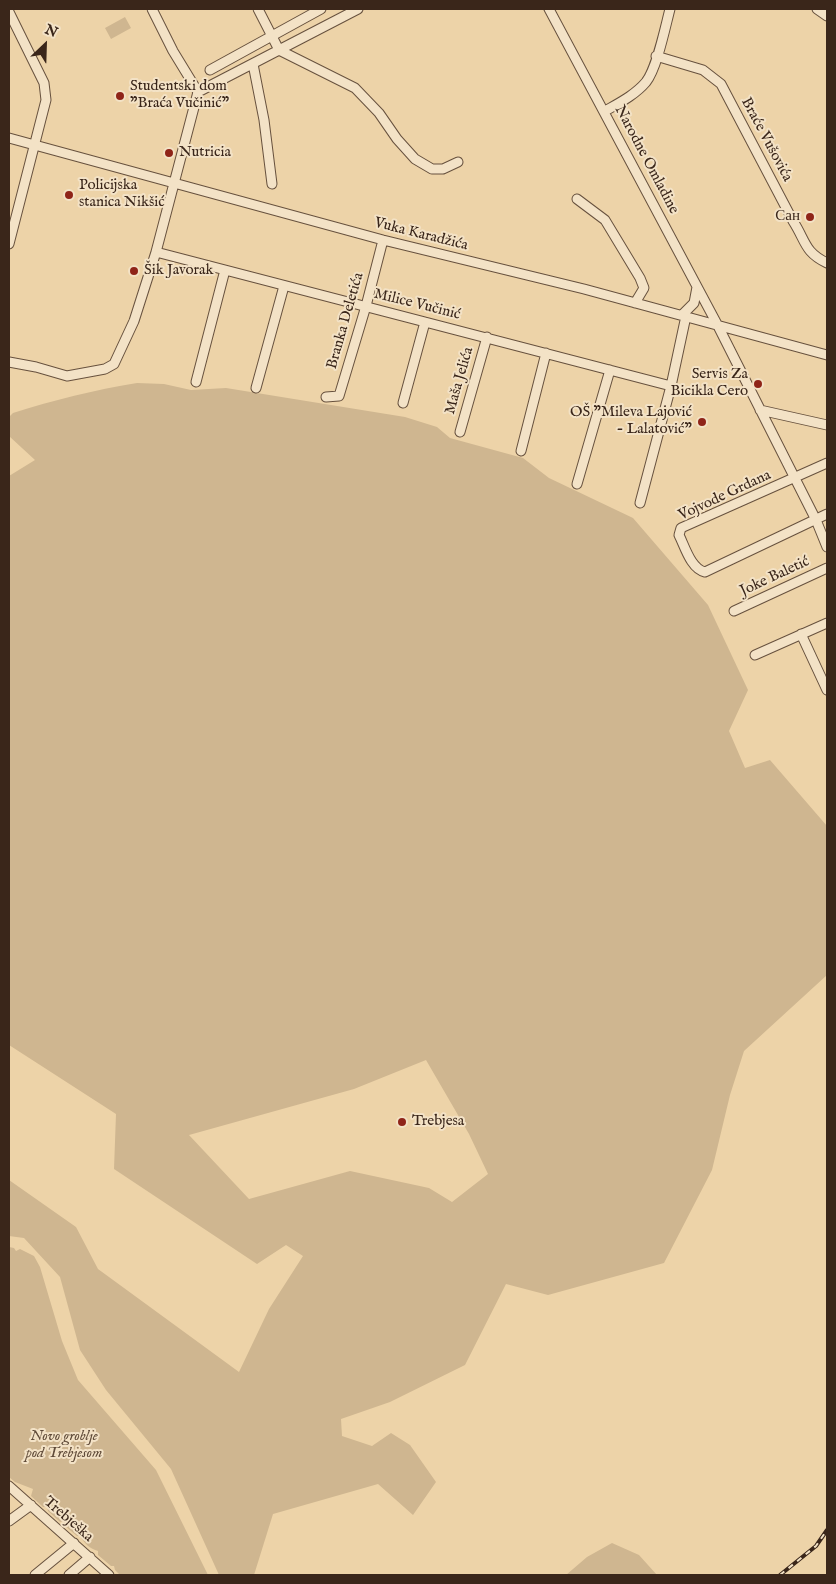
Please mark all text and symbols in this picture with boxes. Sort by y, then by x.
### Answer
north arrow [20,20,70,70]
text: N [42,21,60,42]
place label: Studentski dom "Braća Vučinić" [130,78,229,113]
marker: Studentski dom "Braća Vučinić" [114,90,126,102]
street label: Braće Vušovića [736,95,796,185]
street label: Narodne Omladine [610,103,682,217]
place label: Nutricia [179,144,231,162]
marker: Nutricia [163,147,175,159]
place label: Policijska stanica Nikšić [79,177,165,212]
marker: Policijska stanica Nikšić [63,189,75,201]
place label: Сан [775,208,800,226]
marker: Сан [804,211,816,223]
street label: Vuka Karadžića [372,215,470,255]
place label: Šik Javorak [144,262,214,280]
marker: Šik Javorak [128,265,140,277]
street label: Branka Deletića [324,271,368,371]
street label: Milice Vučinić [372,286,462,324]
street label: Maša Jelića [442,345,478,417]
place label: Servis Za Bicikla Cero [671,366,748,401]
marker: Servis Za Bicikla Cero [752,378,764,390]
place label: OŠ "Mileva Lajović - Lalatović" [570,404,692,439]
marker: OŠ "Mileva Lajović - Lalatović" [696,416,708,428]
street label: Vojvode Grdana [676,467,774,525]
street label: Joke Baletić [737,553,813,601]
place label: Trebjesa [412,1113,464,1131]
marker: Trebjesa [396,1116,408,1128]
park label: Novo groblje pod Trebjesom [26,1428,102,1463]
street label: Trebješka [39,1493,97,1547]

